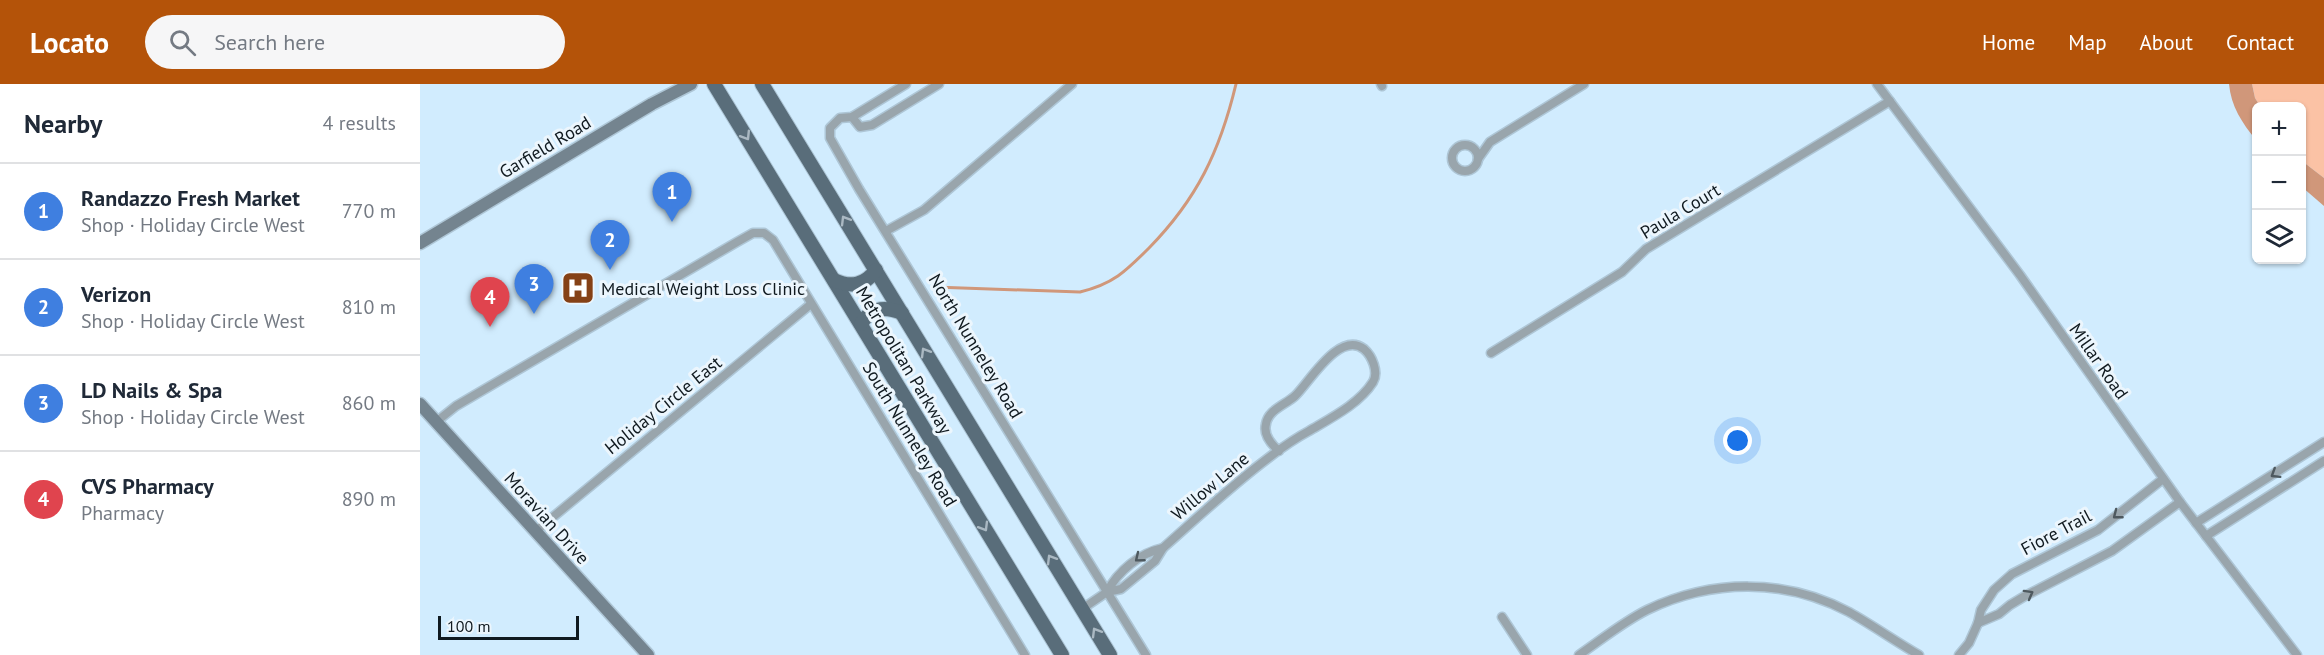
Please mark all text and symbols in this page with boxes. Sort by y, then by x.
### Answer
search box [145,15,565,69]
text: Locato [30,24,109,61]
icon: search [166,26,199,59]
text: Search here [214,28,325,56]
text: Home [1982,29,2035,56]
text: Map [2068,29,2107,56]
text: About [2140,29,2193,56]
text: Contact [2226,29,2294,56]
map controls [2252,102,2306,264]
button: + [2252,102,2306,156]
text: Nearby [24,107,102,140]
text: 4 results [323,110,396,136]
street label: Garfield Road [495,111,595,183]
one-way arrow [738,130,750,140]
button: − [2252,156,2306,210]
pin: 1 [652,172,692,222]
street label: Paula Court [1636,178,1724,244]
text: Randazzo Fresh Market [81,184,300,212]
text: 1 [38,198,49,224]
text: 770 m [342,198,396,224]
button: layers [2252,210,2306,264]
text: Shop · Holiday Circle West [81,212,305,238]
one-way arrow [841,216,853,226]
pin: 2 [590,220,630,270]
pin: 3 [514,264,554,314]
hospital icon: Medical Weight Loss Clinic [560,270,596,306]
street label: North Nunneley Road [924,270,1028,422]
place label: Medical Weight Loss Clinic [601,277,805,300]
pin: 4 [470,278,510,327]
text: Verizon [81,280,151,308]
street label: Metropolitan Parkway [851,282,957,438]
text: 2 [38,294,49,320]
text: 810 m [342,294,396,320]
text: Shop · Holiday Circle West [81,308,305,334]
street label: Millar Road [2064,319,2134,403]
one-way arrow [921,348,933,358]
street label: Holiday Circle East [600,351,726,459]
street label: South Nunneley Road [858,357,962,511]
text: LD Nails & Spa [81,376,222,404]
text: 3 [38,390,49,416]
text: 860 m [342,390,396,416]
text: Shop · Holiday Circle West [81,404,305,430]
your location [1723,426,1752,455]
street label: Willow Lane [1167,447,1253,525]
one-way arrow [2270,466,2281,477]
street label: Moravian Drive [500,467,594,569]
text: CVS Pharmacy [81,472,214,500]
text: 4 [38,486,49,512]
text: 890 m [342,486,396,512]
text: Pharmacy [81,500,164,526]
street label: Fiore Trail [2017,504,2096,560]
one-way arrow [2113,507,2124,518]
one-way arrow [977,521,989,531]
one-way arrow [1134,551,1145,562]
one-way arrow [1047,555,1059,565]
one-way arrow [2022,590,2033,601]
scale bar [438,613,579,640]
text: 100 m [447,616,490,636]
one-way arrow [1091,628,1103,638]

